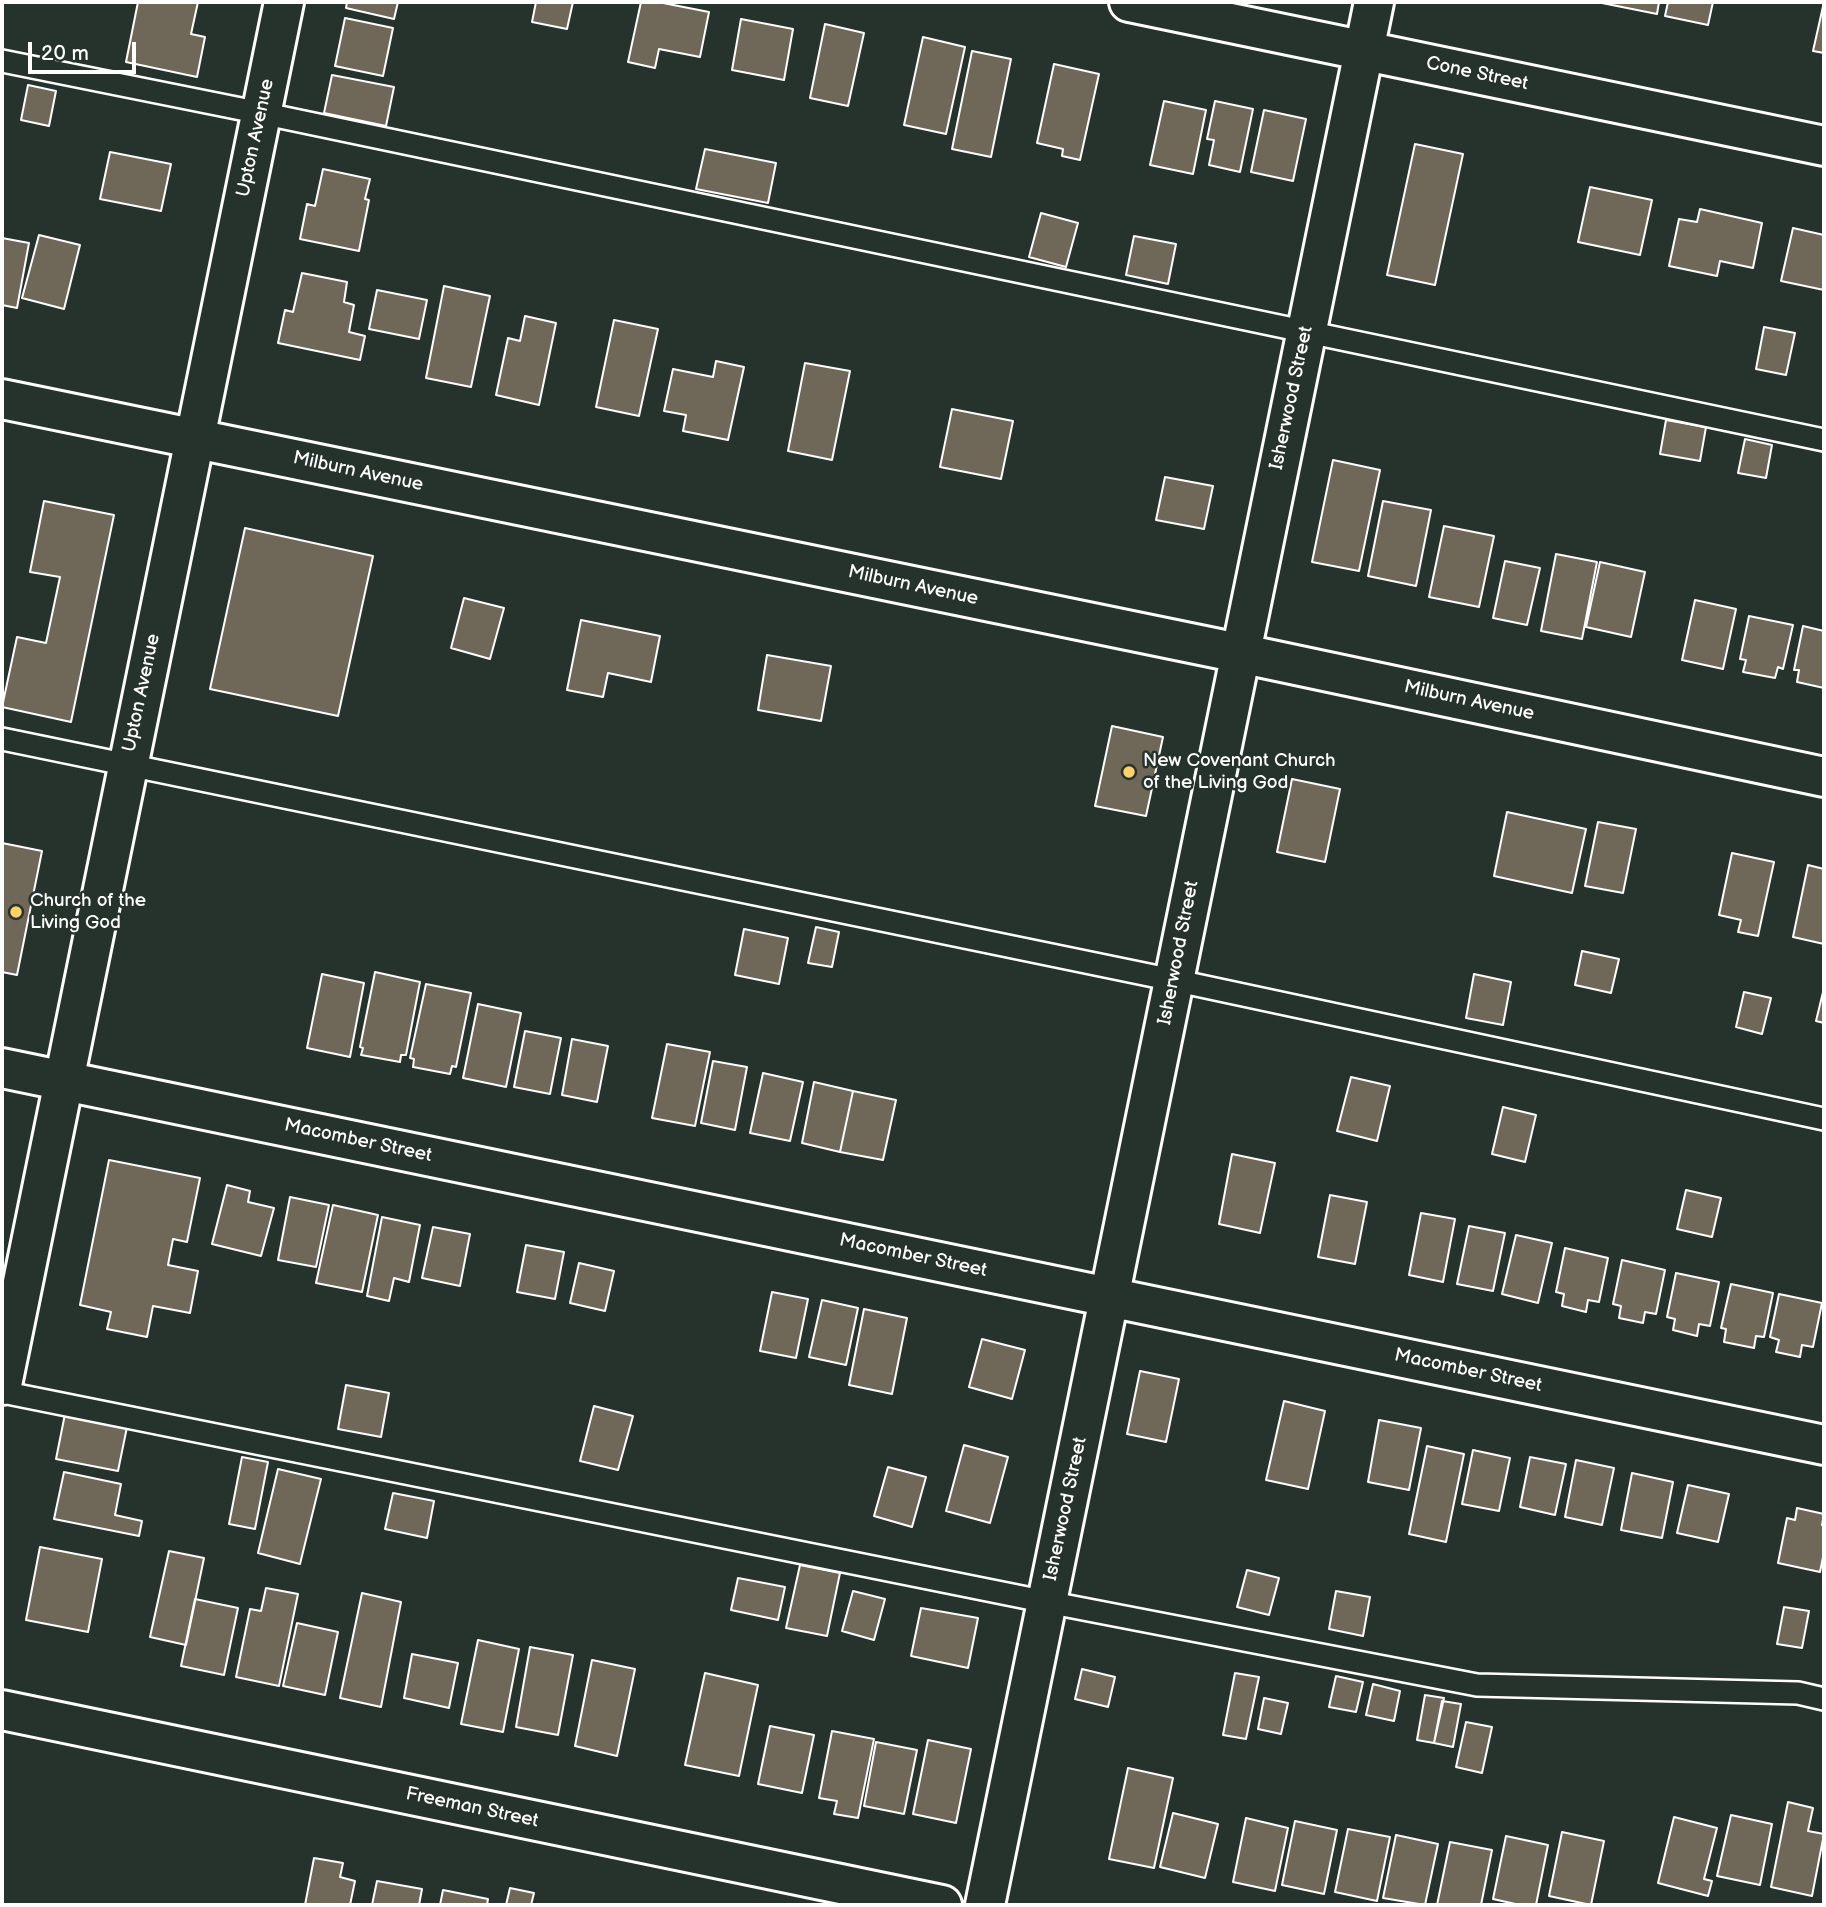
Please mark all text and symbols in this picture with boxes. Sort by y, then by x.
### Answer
scale bar [32,28,140,72]
text: 20 m [41,41,89,66]
street label: Cone Street [1424,52,1530,96]
street label: Upton Avenue [232,77,280,199]
street label: Isherwood Street [1266,324,1318,472]
street label: Milburn Avenue [291,447,425,497]
street label: Milburn Avenue [846,561,980,611]
street label: Upton Avenue [118,632,166,754]
street label: Milburn Avenue [1402,676,1536,726]
place label: New Covenant Church of the Living God [1143,750,1336,794]
marker: New Covenant Church of the Living God [1121,764,1137,780]
street label: Isherwood Street [1154,879,1204,1027]
place label: Church of the Living God [30,890,146,934]
marker: Church of the Living God [8,904,24,920]
street label: Macomber Street [282,1114,434,1168]
street label: Macomber Street [837,1229,989,1283]
street label: Macomber Street [1392,1344,1544,1398]
street label: Isherwood Street [1040,1435,1092,1583]
street label: Freeman Street [404,1783,540,1833]

